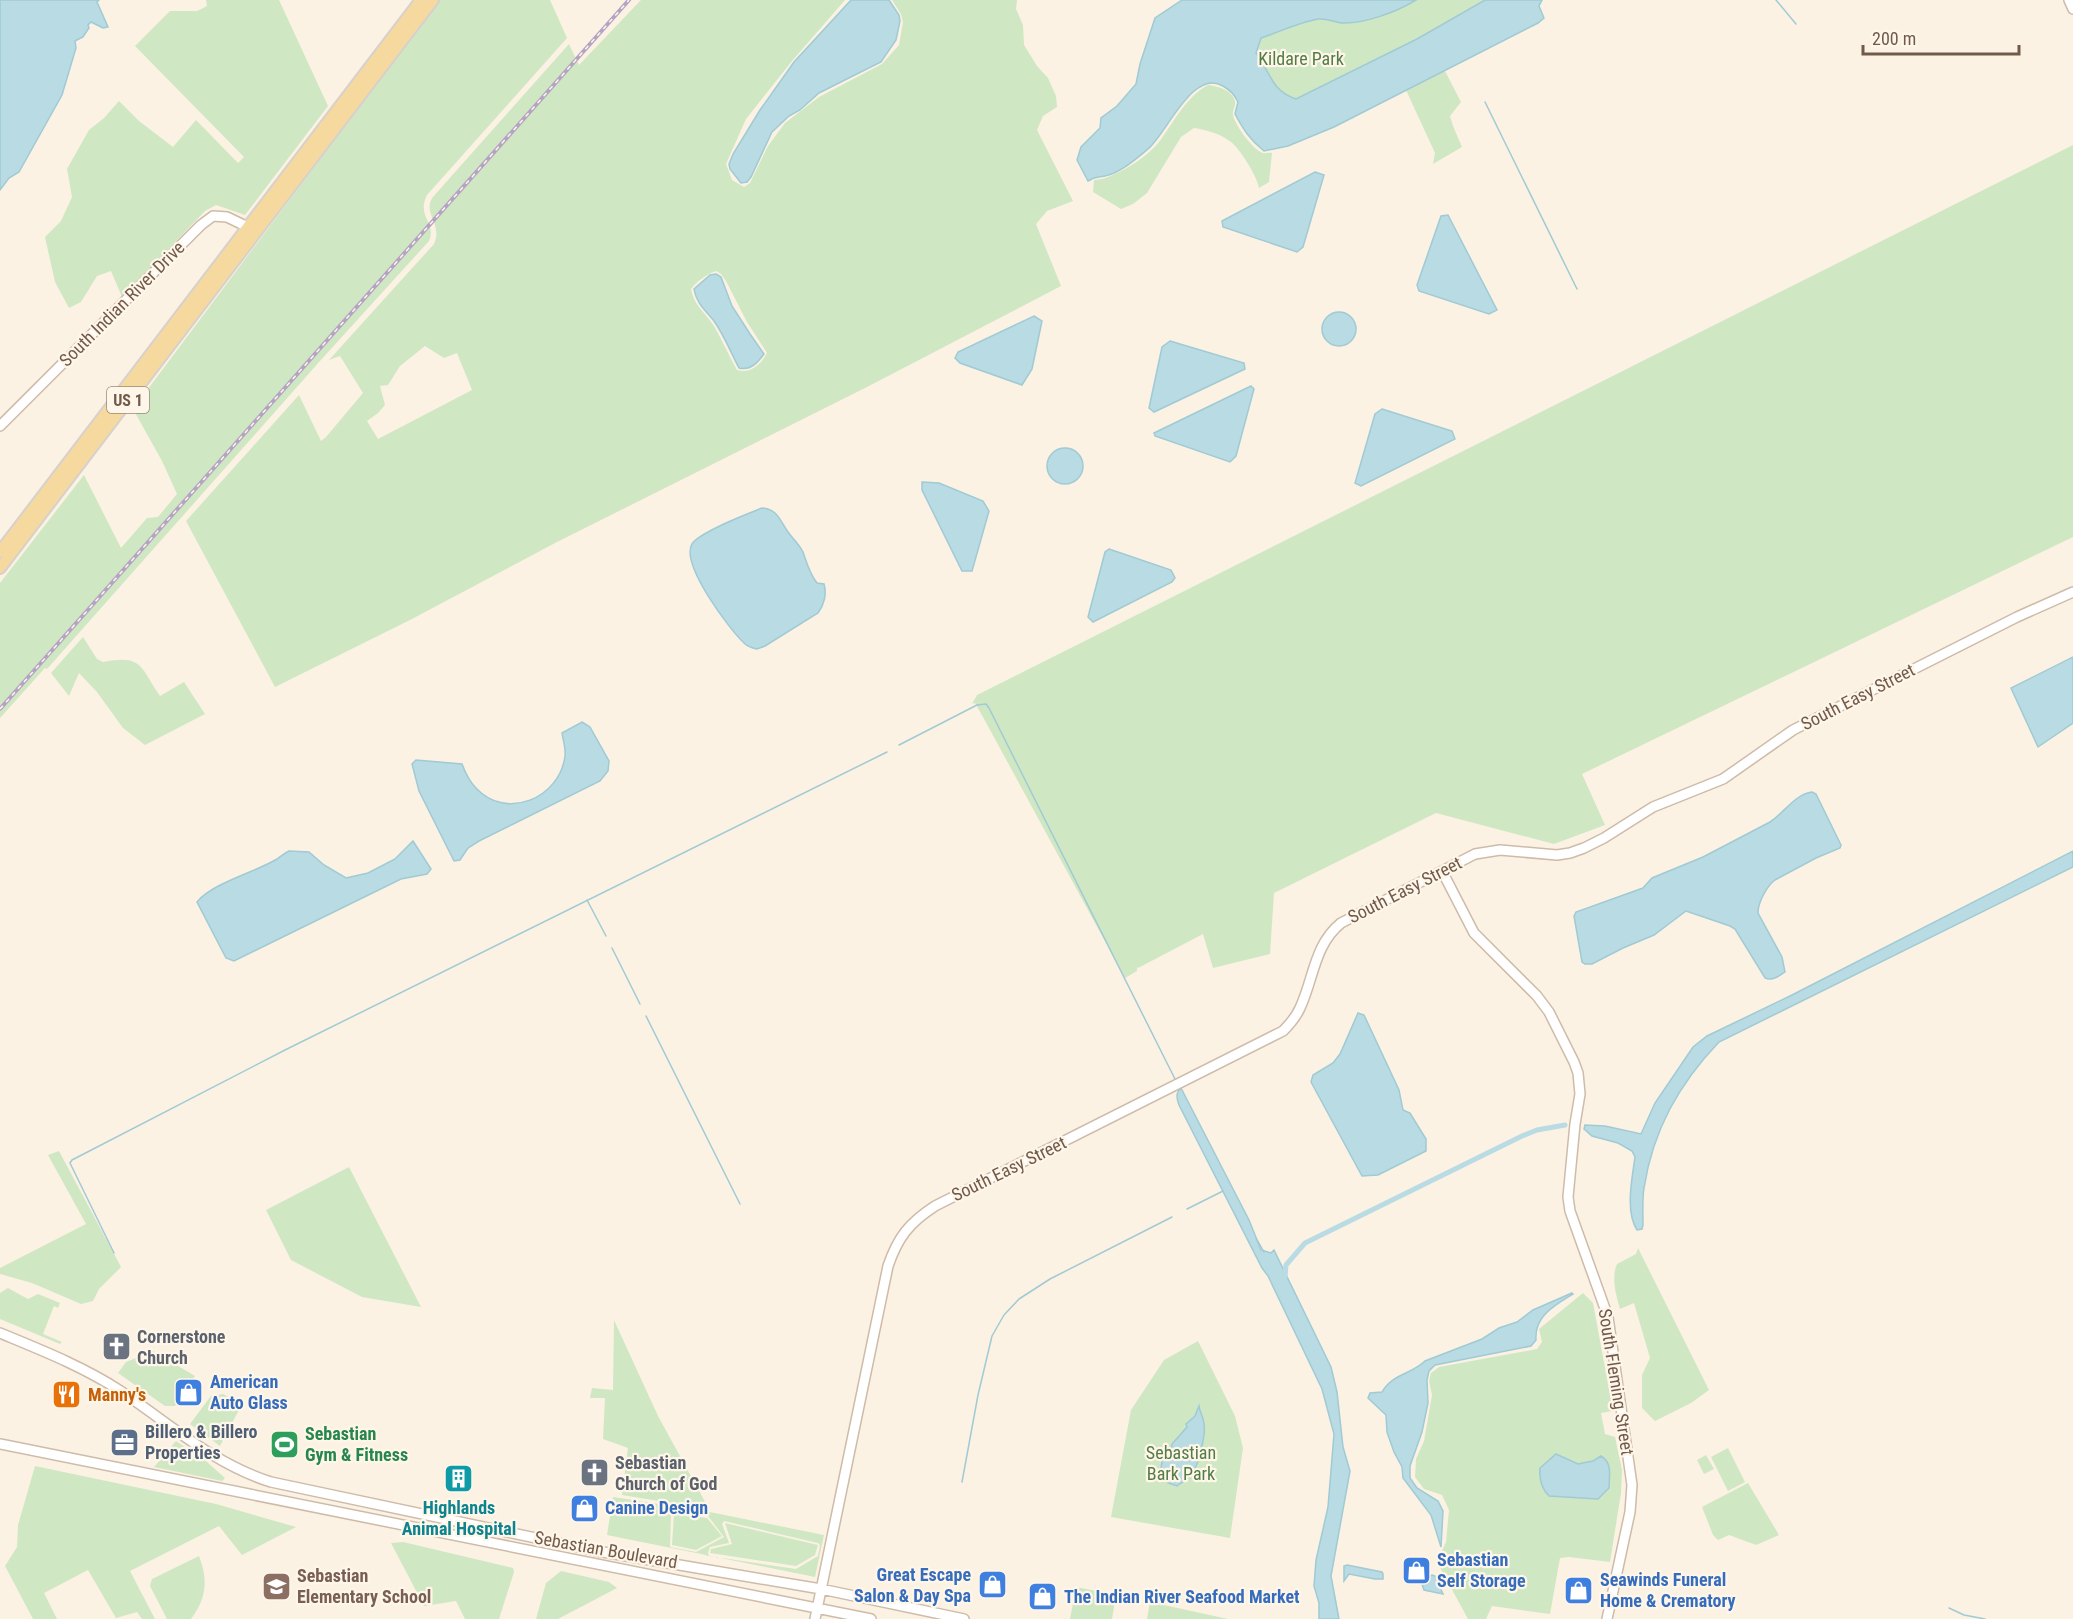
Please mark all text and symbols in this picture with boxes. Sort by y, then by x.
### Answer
scale bar [1863,18,2019,56]
text: 200 m [1872,28,1916,49]
park label: Kildare Park [1258,48,1344,69]
street label: South Indian River Drive [55,237,189,371]
road number: US 1 [107,387,149,413]
street label: South Easy Street [1797,659,1918,734]
street label: South Easy Street [1344,852,1465,927]
street label: South Easy Street [948,1132,1069,1205]
street label: South Fleming Street [1595,1307,1638,1457]
place label: Cornerstone Church [137,1326,226,1368]
church icon: Cornerstone Church [100,1331,132,1363]
place label: American Auto Glass [210,1371,288,1413]
shop icon: American Auto Glass [173,1376,205,1408]
restaurant icon: Manny's [51,1379,83,1411]
place label: Manny's [88,1384,146,1405]
place label: Billero & Billero Properties [145,1421,258,1463]
place label: Sebastian Gym & Fitness [305,1423,408,1465]
office icon: Billero & Billero Properties [108,1426,140,1458]
sports icon: Sebastian Gym & Fitness [268,1428,300,1460]
park label: Sebastian Bark Park [1146,1442,1216,1484]
place label: Sebastian Church of God [615,1452,717,1494]
church icon: Sebastian Church of God [578,1457,610,1489]
building icon: Highlands Animal Hospital [443,1463,475,1495]
shop icon: Canine Design [568,1492,600,1524]
place label: Highlands Animal Hospital [402,1497,516,1539]
place label: Canine Design [605,1497,708,1518]
street label: Sebastian Boulevard [533,1527,679,1572]
place label: Sebastian Self Storage [1437,1549,1526,1591]
shop icon: Sebastian Self Storage [1400,1554,1432,1586]
place label: Great Escape Salon & Day Spa [854,1564,971,1606]
place label: Sebastian Elementary School [297,1565,431,1607]
shop icon: Great Escape Salon & Day Spa [976,1569,1008,1601]
place label: Seawinds Funeral Home & Crematory [1600,1569,1736,1611]
school or university icon: Sebastian Elementary School [260,1570,292,1602]
shop icon: Seawinds Funeral Home & Crematory [1563,1574,1595,1606]
shop icon: The Indian River Seafood Market [1027,1581,1059,1613]
place label: The Indian River Seafood Market [1064,1586,1300,1607]

